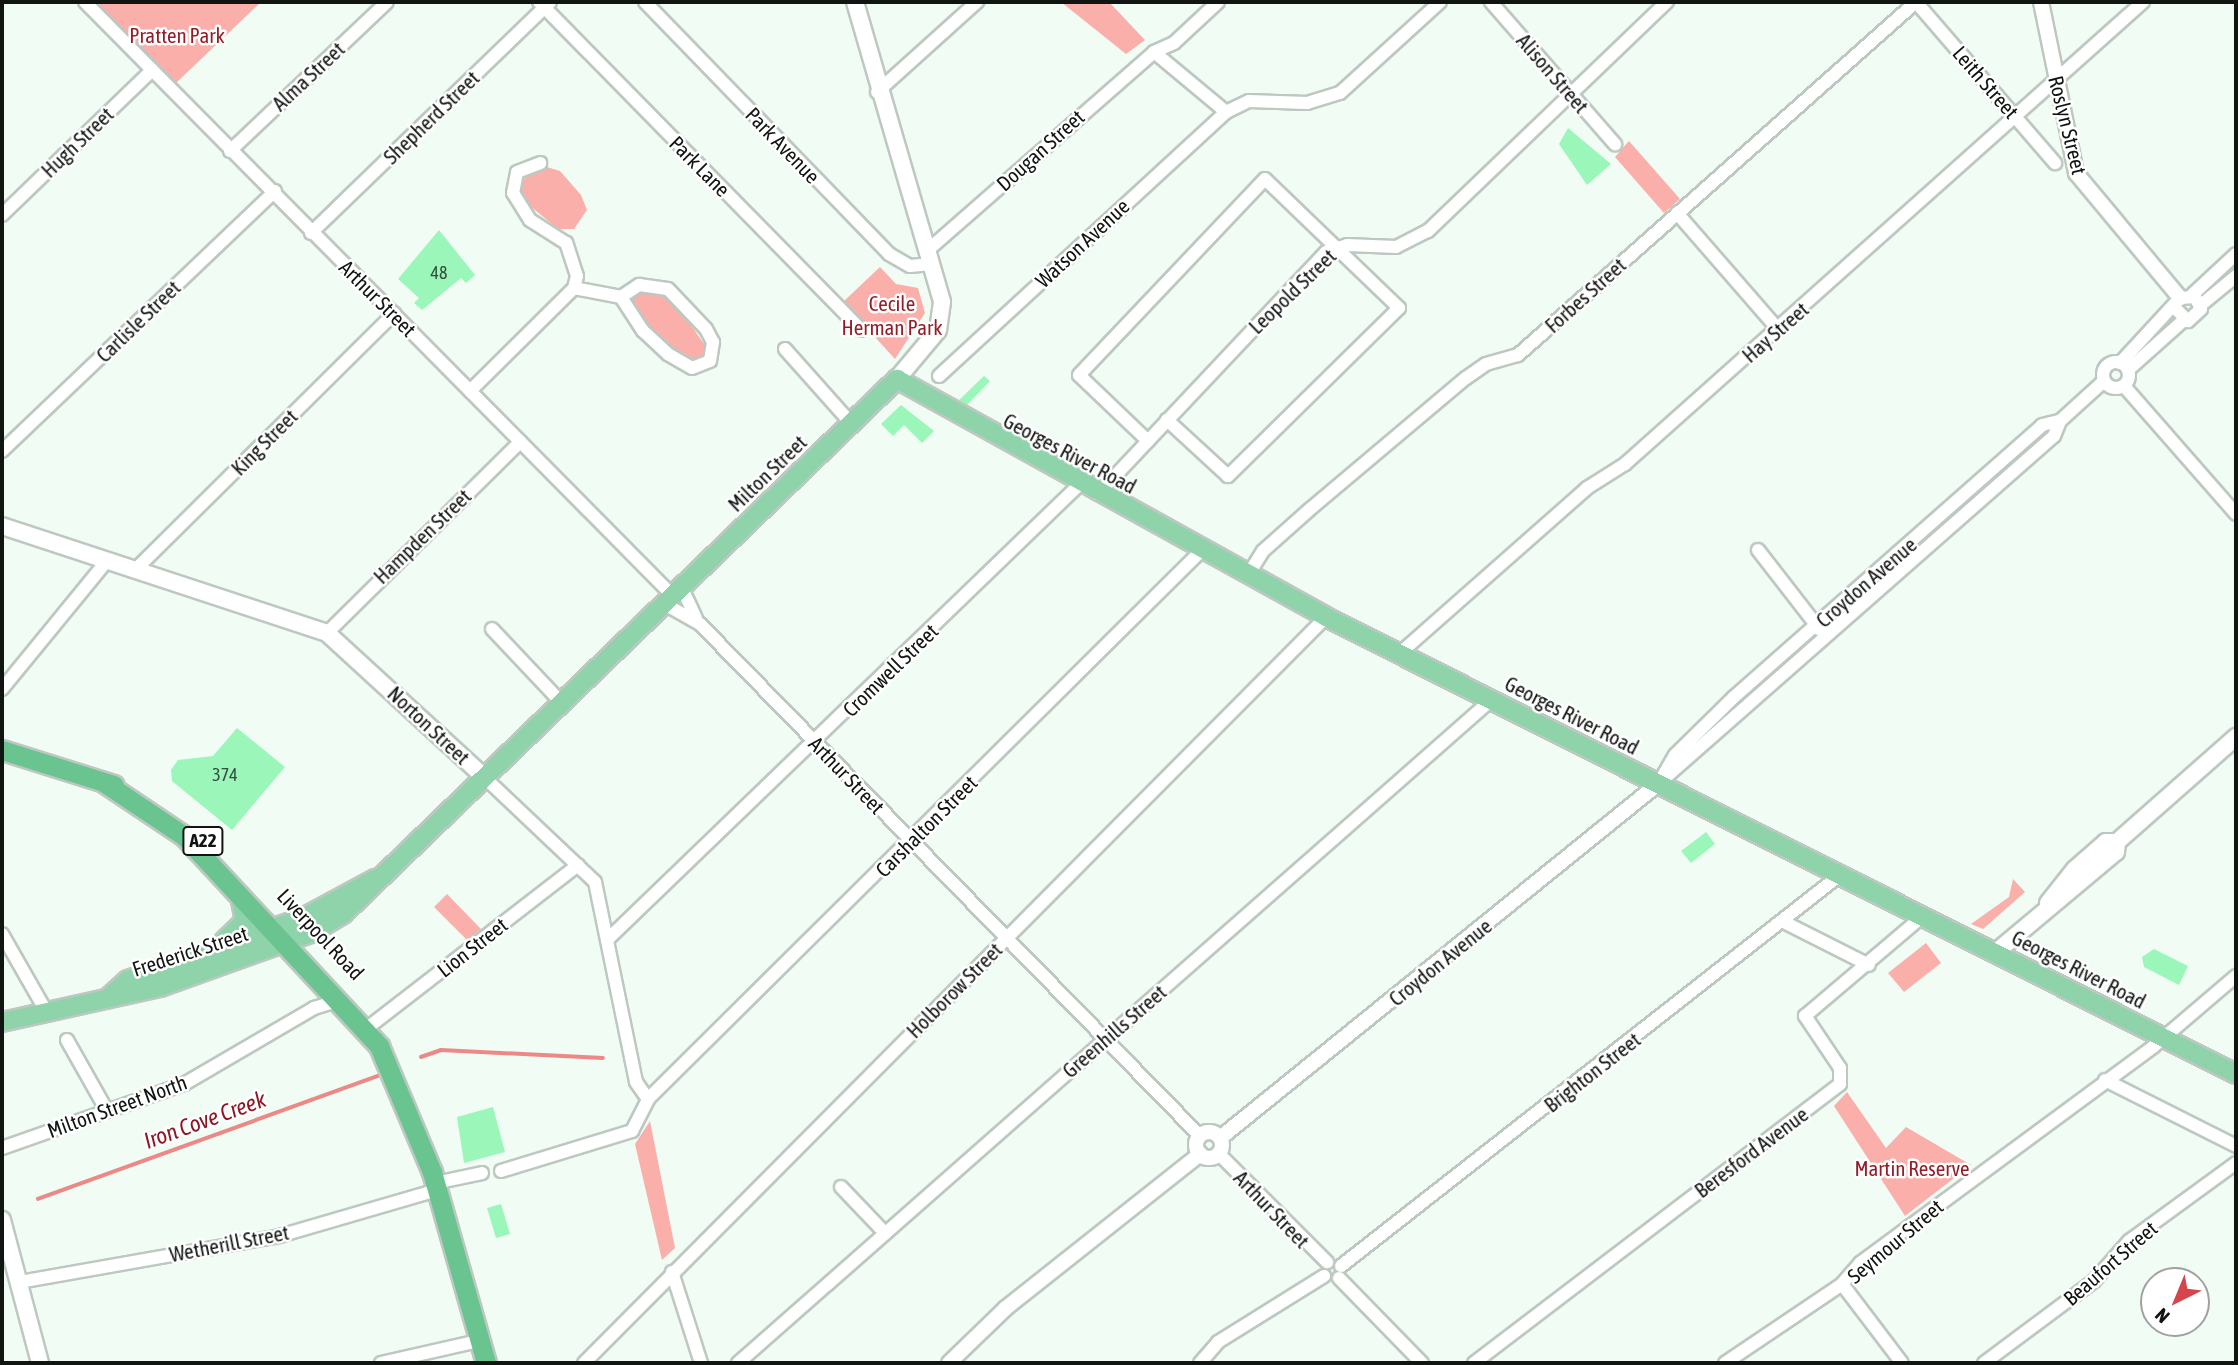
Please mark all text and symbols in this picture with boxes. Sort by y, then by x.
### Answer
park label: Pratten Park [129,22,225,48]
street label: Alison Street [1512,28,1594,118]
street label: Alma Street [267,36,349,116]
street label: Leith Street [1948,41,2024,123]
street label: Shepherd Street [378,65,484,169]
street label: Roslyn Street [2044,73,2092,177]
street label: Hugh Street [36,101,118,183]
street label: Park Avenue [741,102,825,188]
street label: Dougan Street [991,104,1089,196]
street label: Park Lane [664,130,736,202]
street label: Watson Avenue [1030,193,1134,293]
street label: Leopold Street [1243,243,1341,339]
street label: Forbes Street [1539,252,1631,338]
street label: Arthur Street [335,255,421,341]
house number: 48 [431,262,447,284]
street label: Carlisle Street [91,275,185,367]
park label: Cecile Herman Park [842,290,942,340]
street label: Hay Street [1737,296,1813,368]
street label: King Street [226,404,302,480]
street label: Georges River Road [999,407,1141,499]
street label: Milton Street [723,429,811,517]
street label: Hampden Street [368,483,476,589]
street label: Croydon Avenue [1811,532,1921,632]
street label: Cromwell Street [837,618,943,722]
street label: Georges River Road [1501,670,1643,760]
street label: Norton Street [383,681,475,769]
street label: Arthur Street [804,731,890,819]
house number: 374 [212,764,238,786]
street label: Carshalton Street [870,770,982,882]
road number: A22 [182,826,224,856]
street label: Liverpool Road [272,883,370,985]
street label: Lion Street [432,912,512,982]
street label: Croydon Avenue [1384,913,1496,1011]
street label: Frederick Street [129,920,251,982]
street label: Georges River Road [2008,924,2150,1014]
street label: Holborow Street [901,937,1007,1043]
street label: Greenhills Street [1057,979,1171,1083]
street label: Brighton Street [1539,1027,1645,1117]
street label: Milton Street North [44,1069,190,1143]
water label: Iron Cove Creek [140,1085,270,1155]
street label: Beresford Avenue [1689,1101,1813,1203]
park label: Martin Reserve [1855,1155,1969,1181]
street label: Arthur Street [1229,1165,1315,1253]
street label: Seymour Street [1842,1194,1948,1288]
street label: Beaufort Street [2058,1215,2162,1311]
street label: Wetherill Street [167,1219,291,1267]
north arrow [2140,1267,2210,1337]
text: N [2150,1304,2174,1328]

